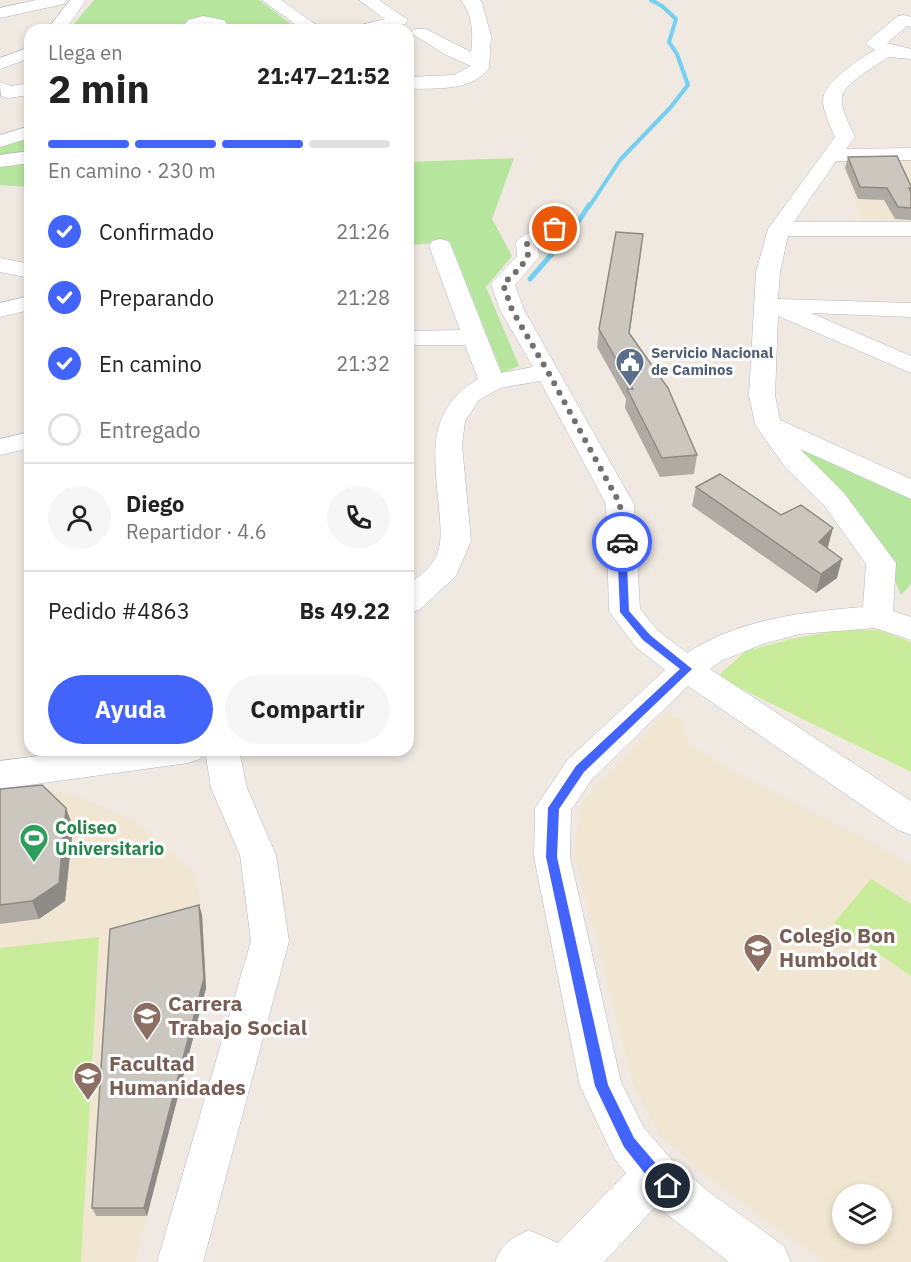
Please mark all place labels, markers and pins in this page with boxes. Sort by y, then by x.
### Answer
pin [529,203,580,254]
place label: Servicio Nacional de Caminos [651,343,774,379]
public building icon: Servicio Nacional de Caminos [614,346,646,388]
place label: Coliseo Universitario [55,816,164,860]
sports icon: Coliseo Universitario [18,822,50,864]
place label: Colegio Bon Humboldt [779,921,895,973]
school or university icon: Colegio Bon Humboldt [742,932,774,974]
place label: Carrera Trabajo Social [168,989,307,1041]
school or university icon: Carrera Trabajo Social [131,1000,163,1042]
place label: Facultad Humanidades [109,1049,246,1101]
school or university icon: Facultad Humanidades [72,1060,104,1102]
pin [642,1160,693,1211]

